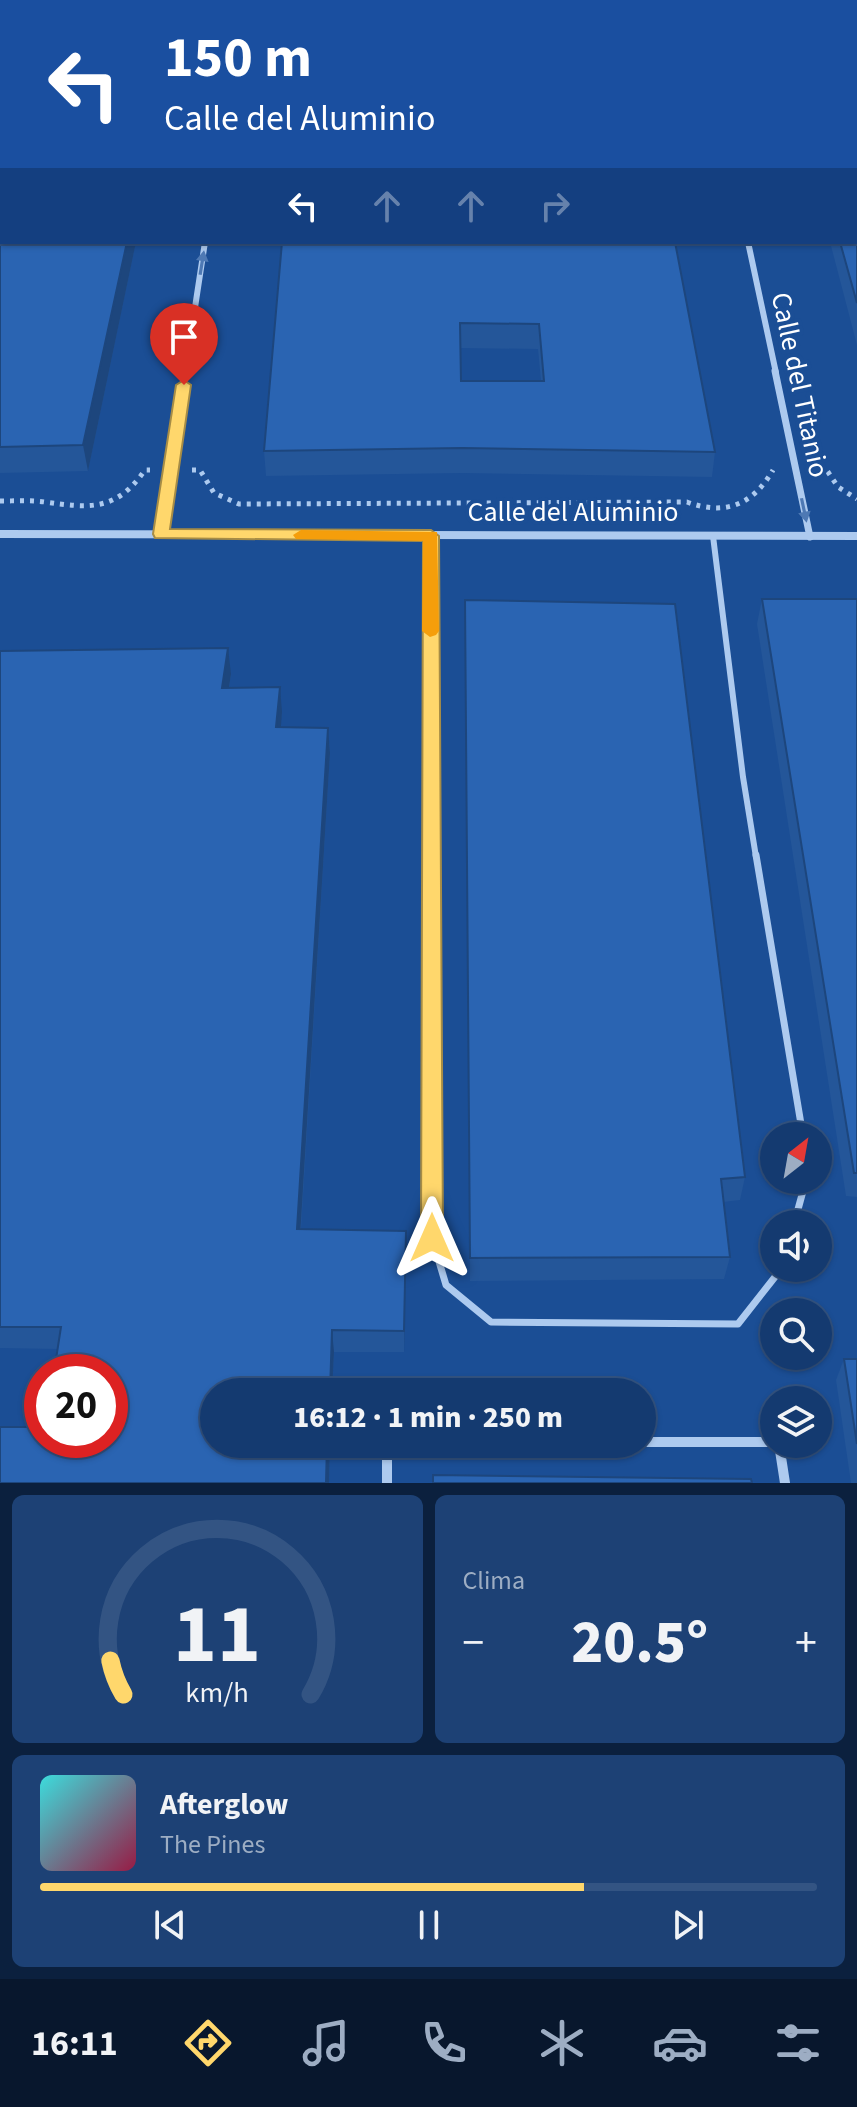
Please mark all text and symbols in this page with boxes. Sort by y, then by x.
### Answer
text: 150 m [164,19,312,98]
icon: left [32,32,136,136]
text: Calle del Aluminio [164,93,435,144]
icon: left [281,184,325,228]
icon: ahead [365,184,409,228]
icon: ahead [449,184,493,228]
icon: right [533,184,577,228]
one-way arrow [196,251,209,276]
street label: Calle del Titanio [761,289,839,481]
pin [150,303,218,385]
icon: arrive [162,315,206,359]
street label: Calle del Aluminio [467,492,679,532]
one-way arrow [798,498,811,523]
north arrow [760,1122,832,1194]
map controls [760,1122,832,1458]
position arrow [390,1196,474,1280]
button: sound [760,1210,832,1282]
button: search [760,1298,832,1370]
speed limit sign: 20 [24,1354,128,1458]
button: layers [760,1386,832,1458]
text: 16:12 · 1 min · 250 m [293,1396,563,1439]
text: Clima [463,1562,525,1599]
text: 11 [173,1576,261,1694]
text: 20.5° [571,1601,708,1686]
text: − [463,1612,484,1675]
text: + [795,1612,817,1675]
text: km/h [186,1673,249,1713]
text: Afterglow [160,1783,288,1826]
text: The Pines [160,1826,265,1863]
icon: previous [148,1903,192,1947]
icon: pause [407,1903,451,1947]
icon: next [666,1903,710,1947]
icon: directions [180,2015,236,2071]
icon: music [298,2015,354,2071]
icon: phone [416,2015,472,2071]
icon: climate [534,2015,590,2071]
icon: car [652,2015,708,2071]
icon: filters [770,2015,826,2071]
text: 16:11 [31,2018,118,2069]

